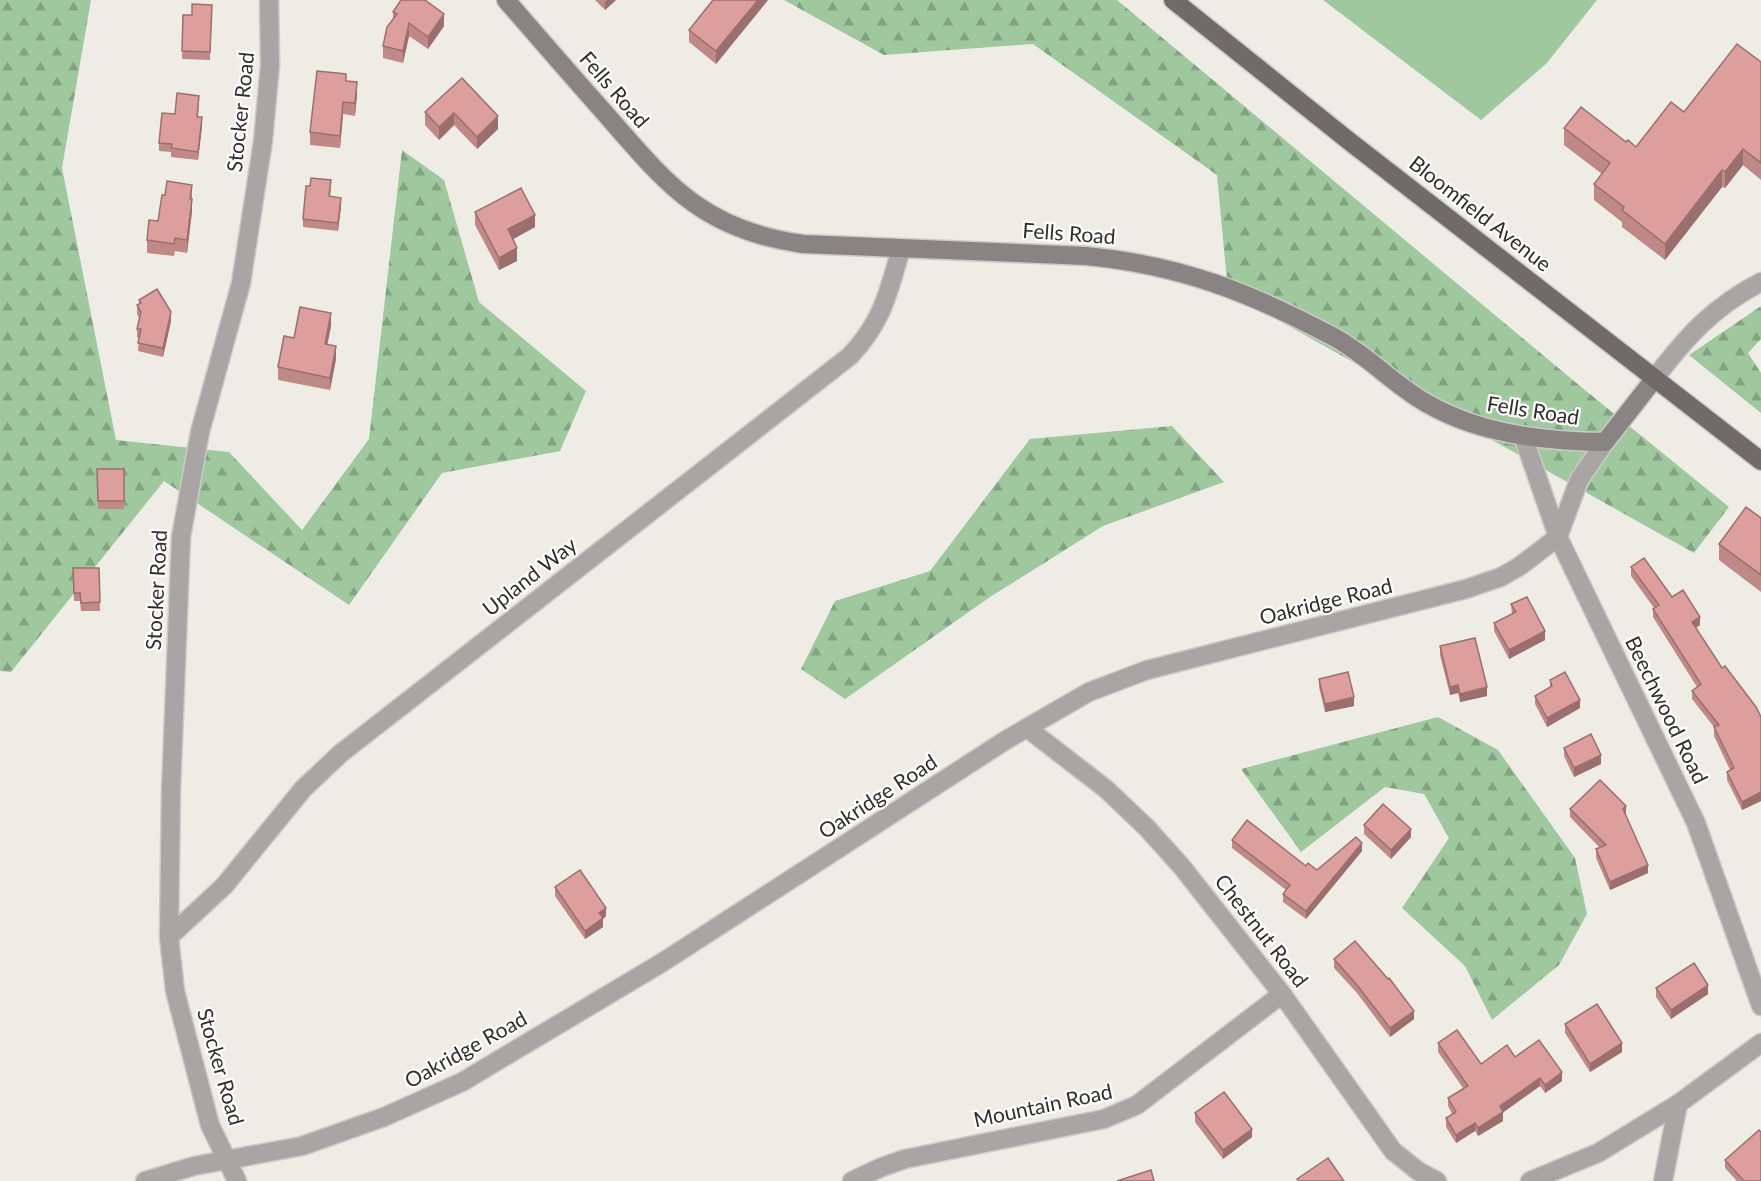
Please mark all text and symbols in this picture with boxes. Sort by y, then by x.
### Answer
street label: Fells Road [575,46,655,132]
street label: Stocker Road [221,51,258,173]
street label: Bloomfield Avenue [1405,150,1557,276]
street label: Fells Road [1022,217,1116,248]
street label: Fells Road [1485,390,1581,429]
street label: Stocker Road [140,529,171,651]
street label: Upland Way [477,531,581,620]
street label: Oakridge Road [1257,572,1395,629]
street label: Beechwood Road [1621,631,1714,787]
street label: Oakridge Road [813,748,941,843]
street label: Chestnut Road [1210,869,1314,992]
street label: Stocker Road [193,1005,250,1128]
street label: Oakridge Road [400,1005,531,1093]
street label: Mountain Road [971,1078,1114,1131]

